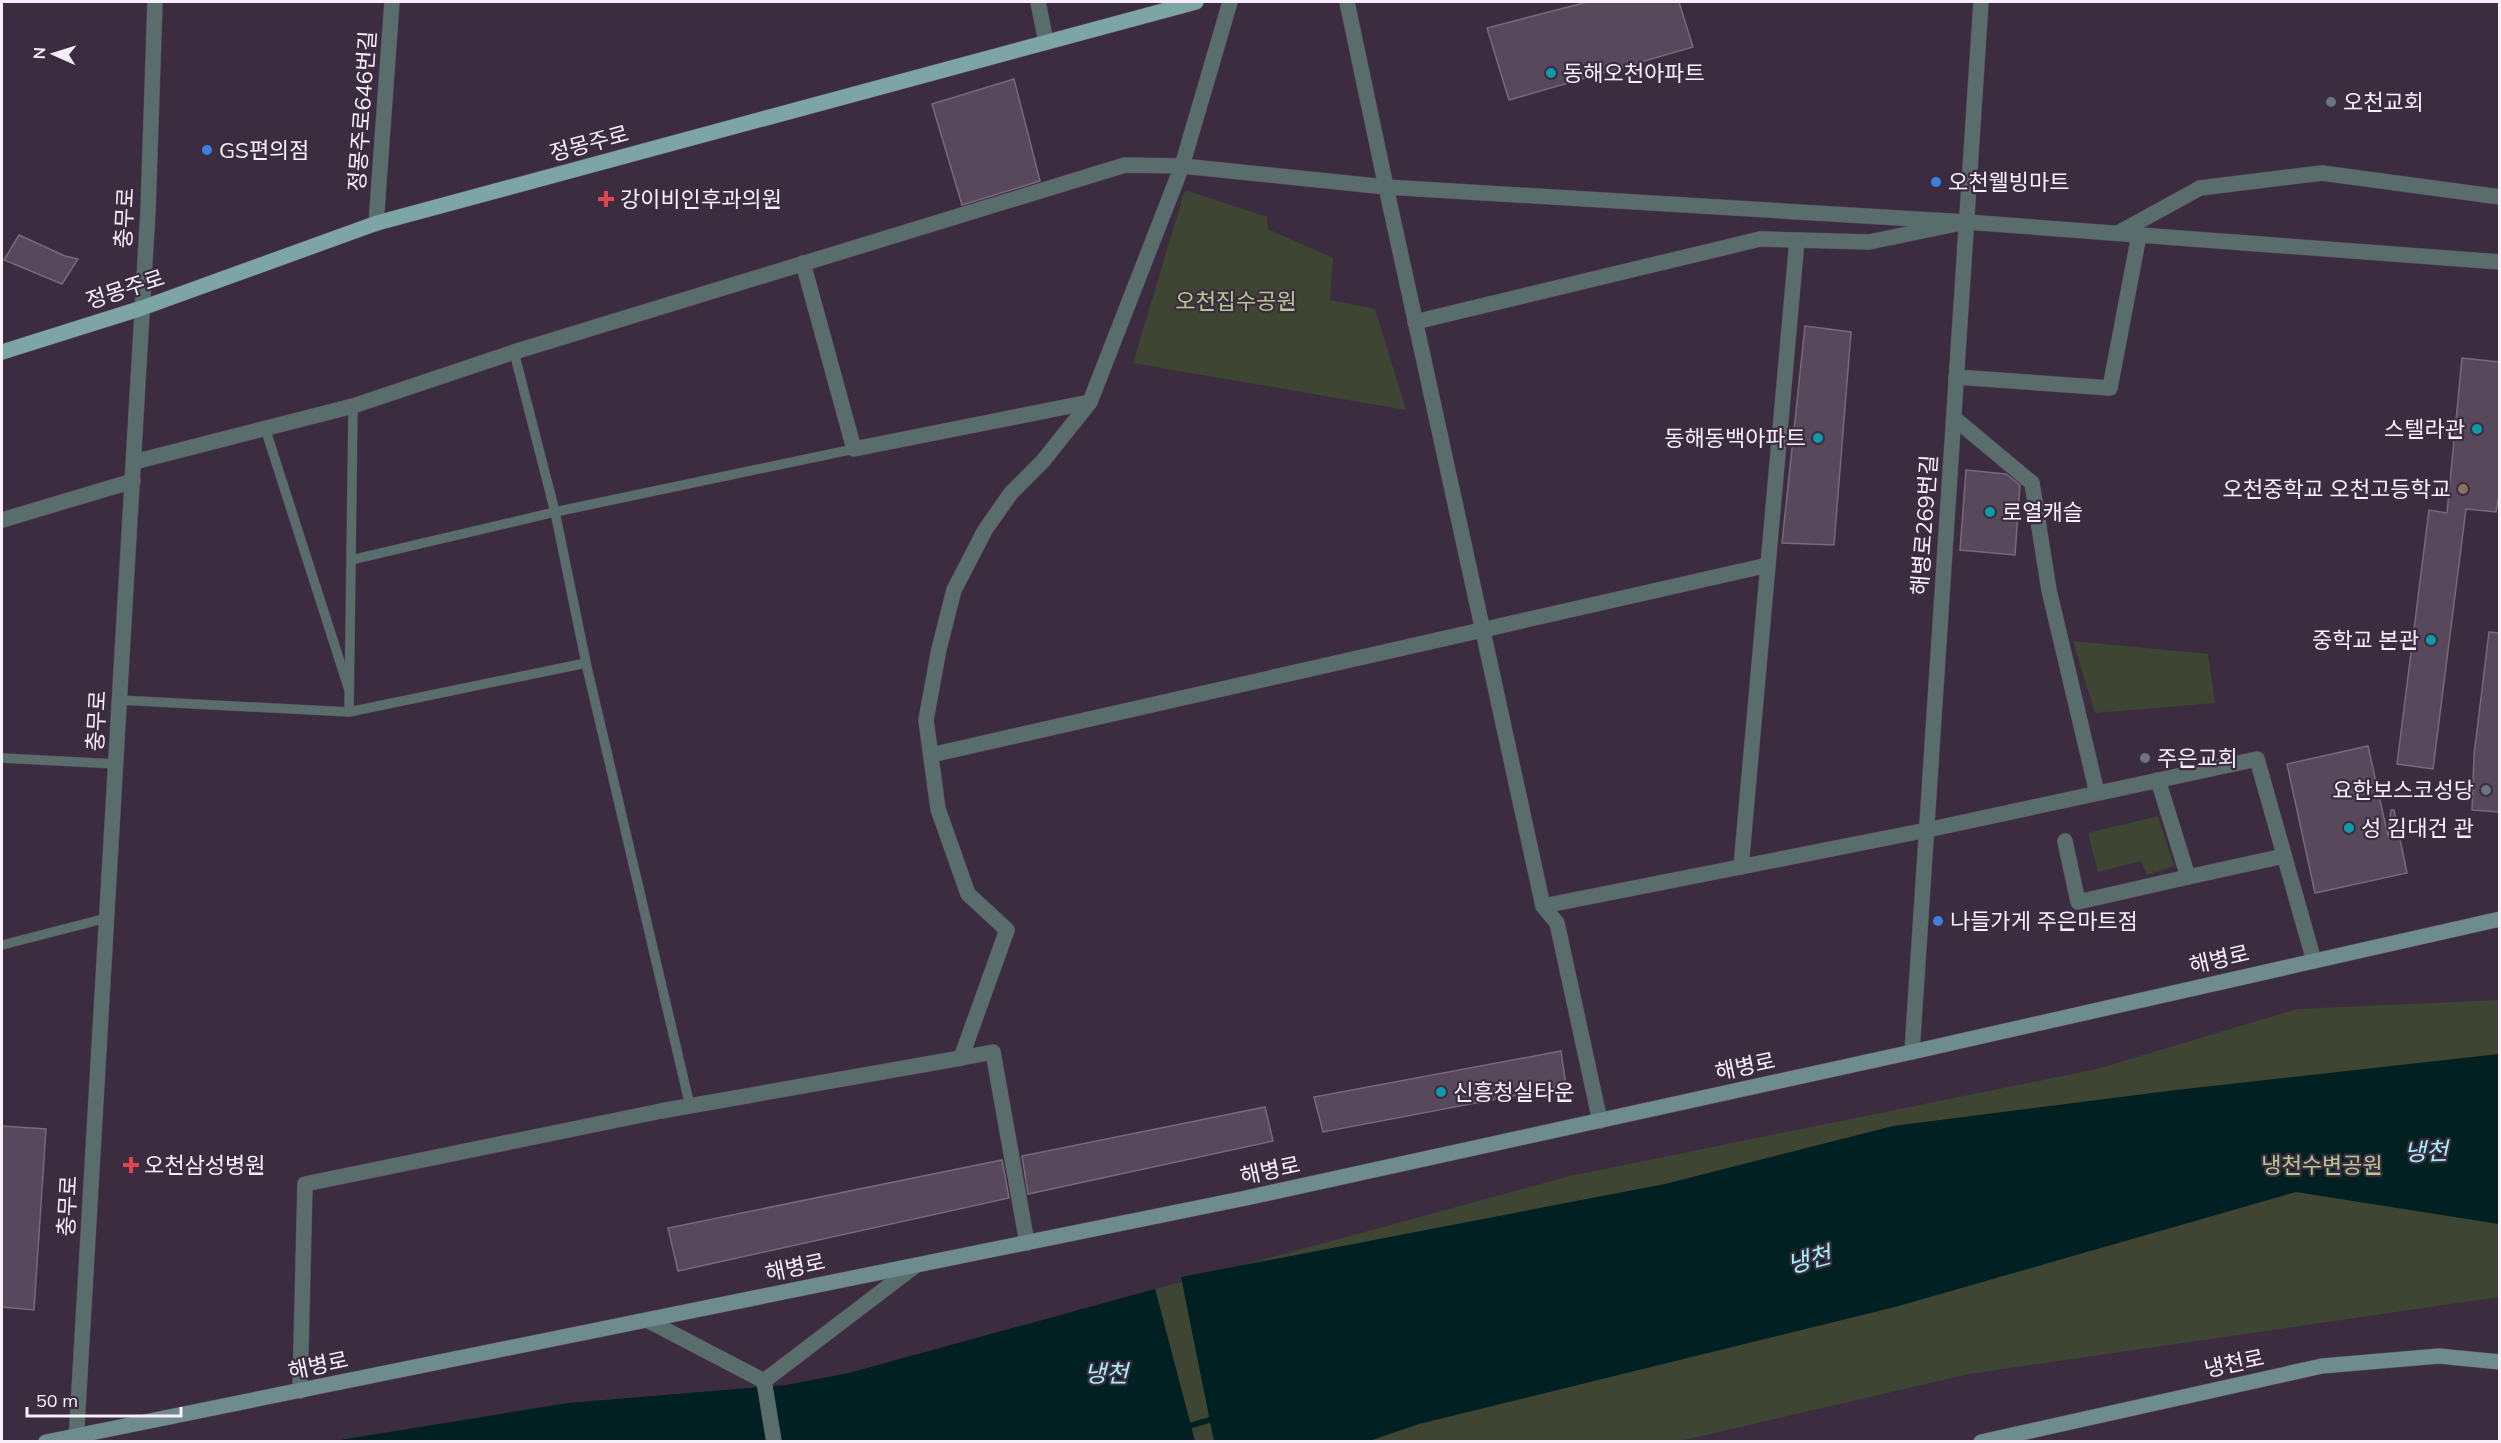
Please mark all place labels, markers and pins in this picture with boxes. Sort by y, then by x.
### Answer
place label: 동해오천아파트 [1563,59,1705,87]
marker: 동해오천아파트 [1544,66,1558,80]
place label: 오천교회 [2343,88,2424,116]
marker: 오천교회 [2324,95,2338,109]
place label: GS편의점 [219,136,310,164]
marker: GS편의점 [200,143,214,157]
place label: 오천웰빙마트 [1948,168,2069,196]
marker: 오천웰빙마트 [1929,175,1943,189]
place label: 강이비인후과의원 [620,185,782,213]
marker: 강이비인후과의원 [597,190,615,208]
place label: 스텔라관 [2384,415,2465,443]
marker: 스텔라관 [2470,422,2484,436]
place label: 동해동백아파트 [1664,424,1806,452]
marker: 동해동백아파트 [1811,431,1825,445]
place label: 오천중학교 오천고등학교 [2223,475,2451,503]
marker: 오천중학교 오천고등학교 [2456,482,2470,496]
place label: 로열캐슬 [2002,498,2083,526]
marker: 로열캐슬 [1983,505,1997,519]
place label: 중학교 본관 [2312,626,2419,654]
marker: 중학교 본관 [2424,633,2438,647]
place label: 주은교회 [2157,744,2238,772]
marker: 주은교회 [2138,751,2152,765]
place label: 요한보스코성당 [2332,776,2474,804]
marker: 요한보스코성당 [2479,783,2493,797]
place label: 성 김대건 관 [2361,814,2474,842]
marker: 성 김대건 관 [2342,821,2356,835]
place label: 나들가게 주은마트점 [1950,907,2138,935]
marker: 나들가게 주은마트점 [1931,914,1945,928]
place label: 신흥청실타운 [1453,1078,1574,1106]
marker: 신흥청실타운 [1434,1085,1448,1099]
place label: 오천삼성병원 [144,1151,265,1179]
marker: 오천삼성병원 [122,1156,140,1174]

